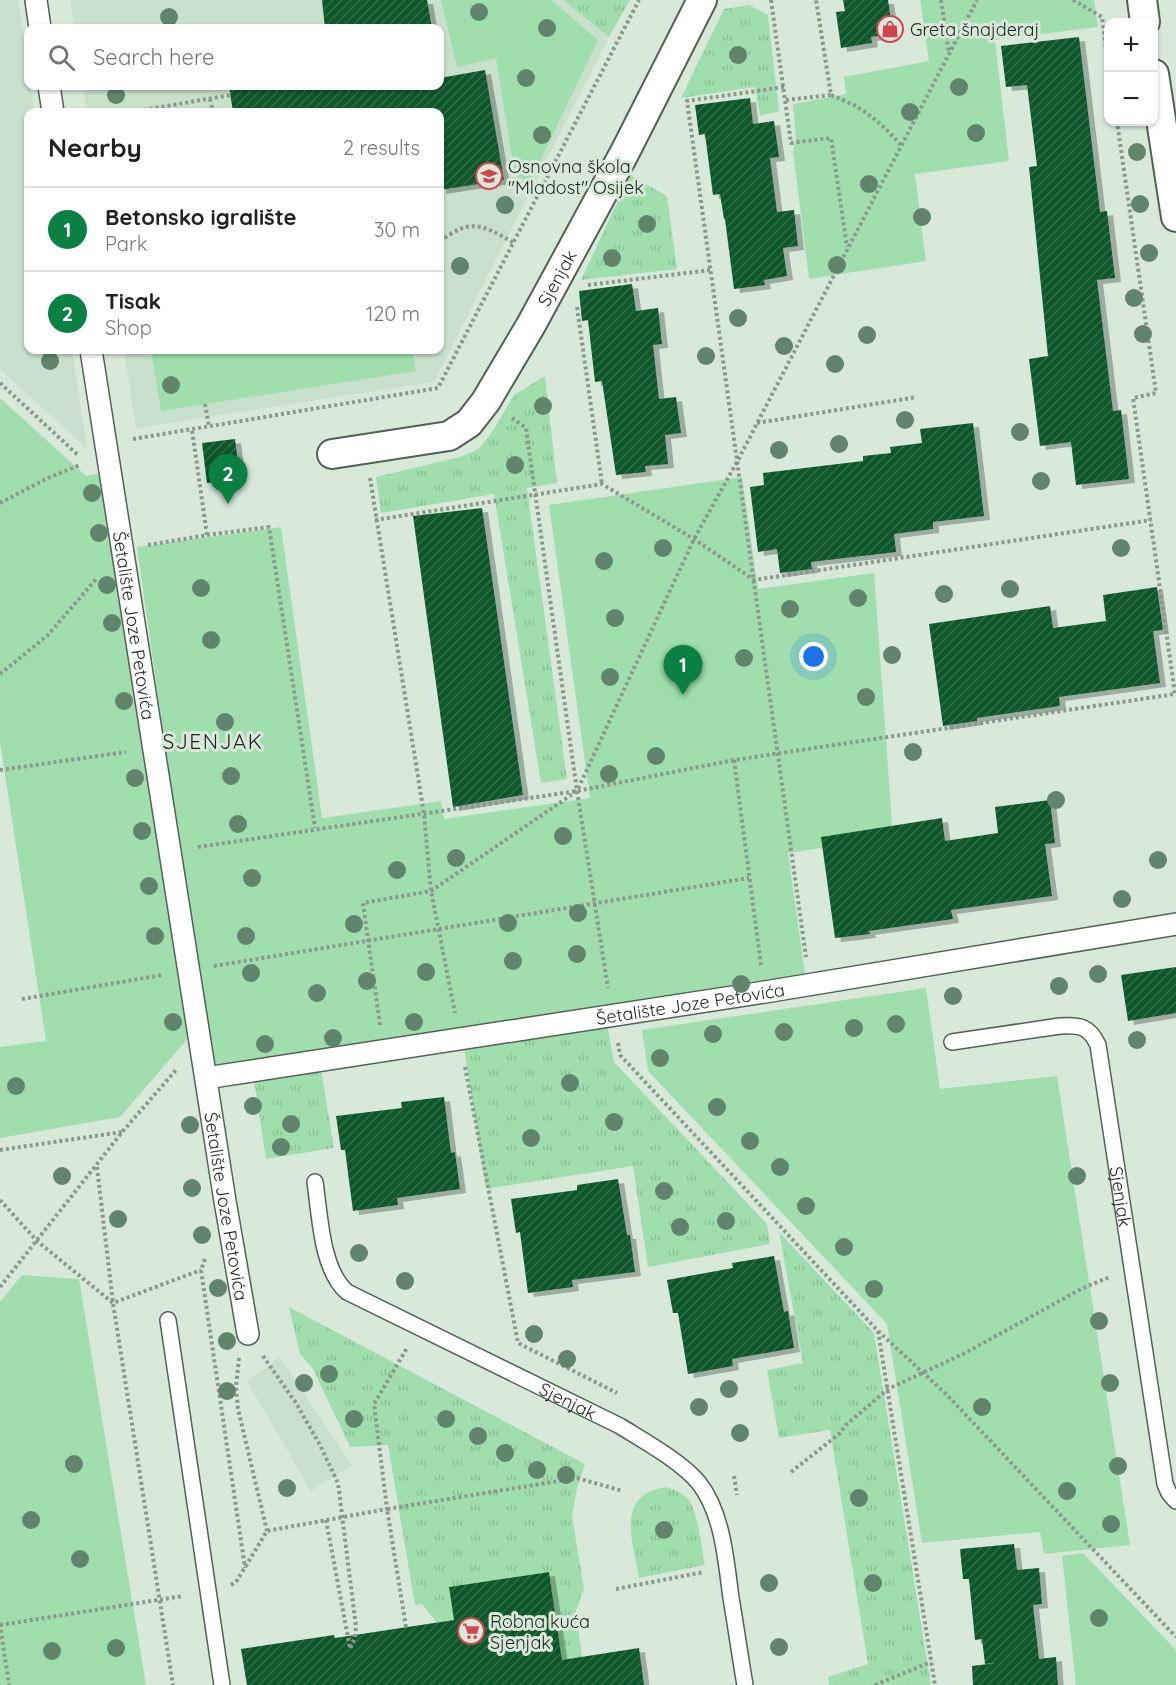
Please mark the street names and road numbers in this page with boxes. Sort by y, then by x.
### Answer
street label: Sjenjak [532,246,581,310]
street label: Šetalište Joze Petovića [108,530,161,722]
street label: Šetalište Joze Petovića [594,977,786,1029]
street label: Šetalište Joze Petovića [200,1111,254,1302]
street label: Sjenjak [1105,1165,1137,1228]
street label: Sjenjak [536,1377,601,1424]

